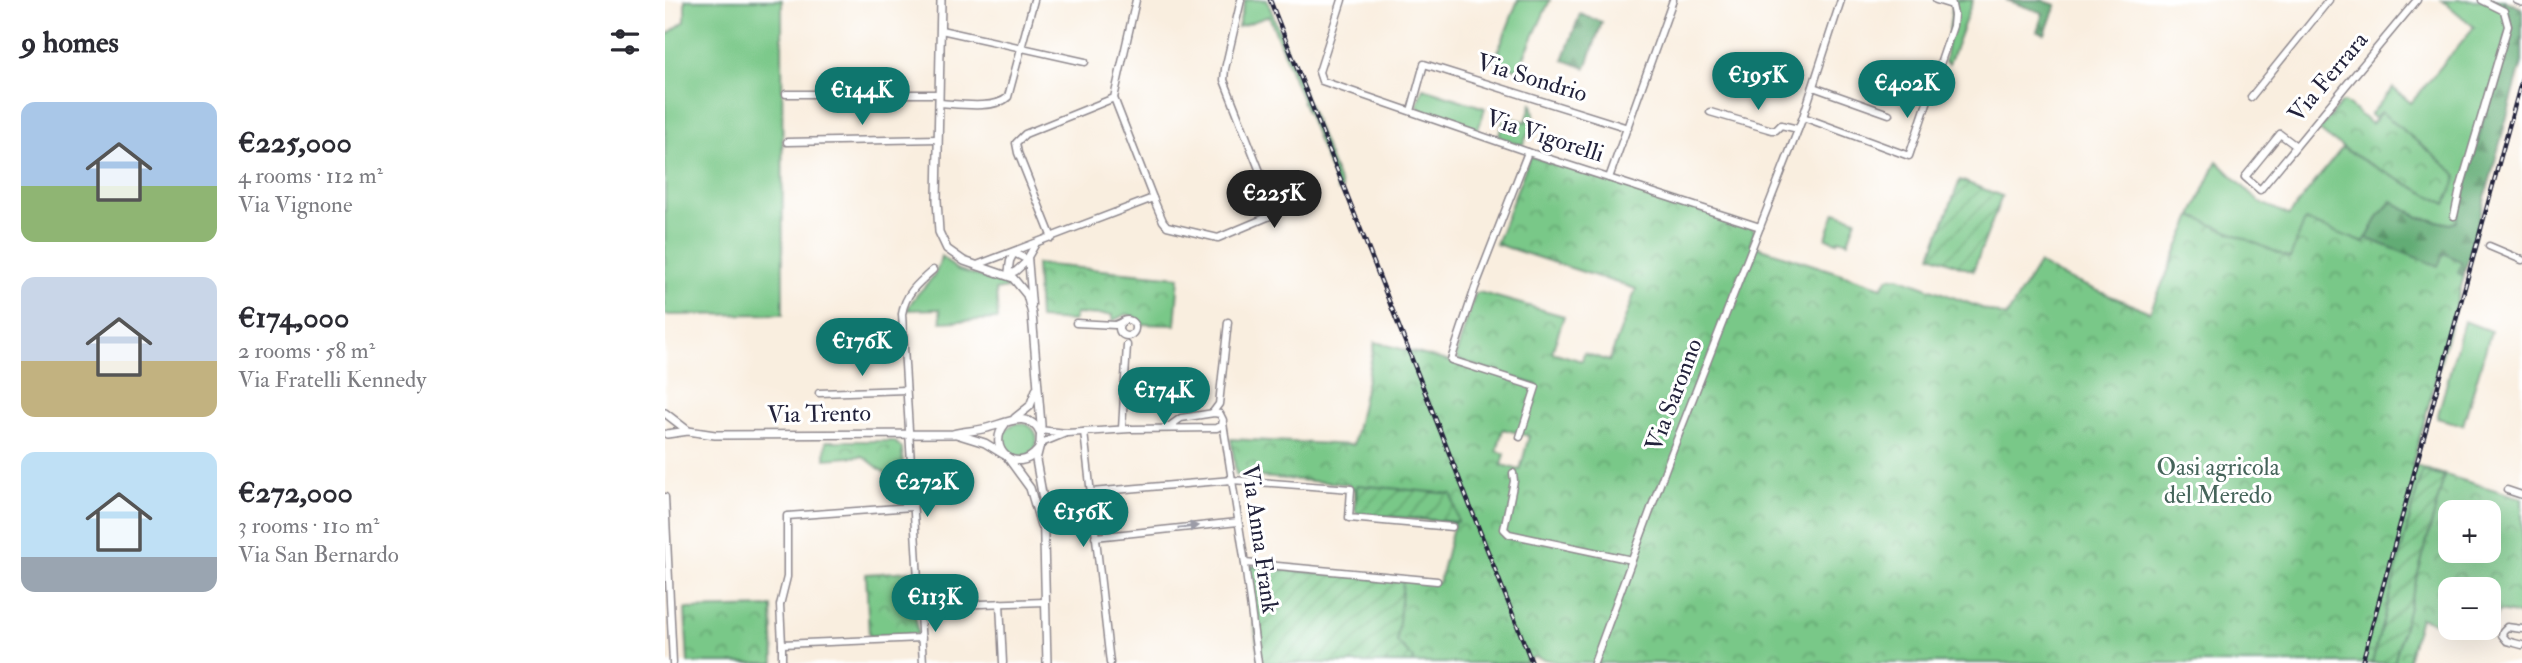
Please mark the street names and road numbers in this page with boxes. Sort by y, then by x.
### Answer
street label: Via Ferrara [2281,24,2376,129]
street label: Via Sondrio [1473,47,1591,109]
street label: Via Vigorelli [1482,102,1608,170]
street label: Via Saronno [1638,334,1710,456]
street label: Via Trento [767,398,871,430]
street label: Via Anna Frank [1234,462,1286,616]

